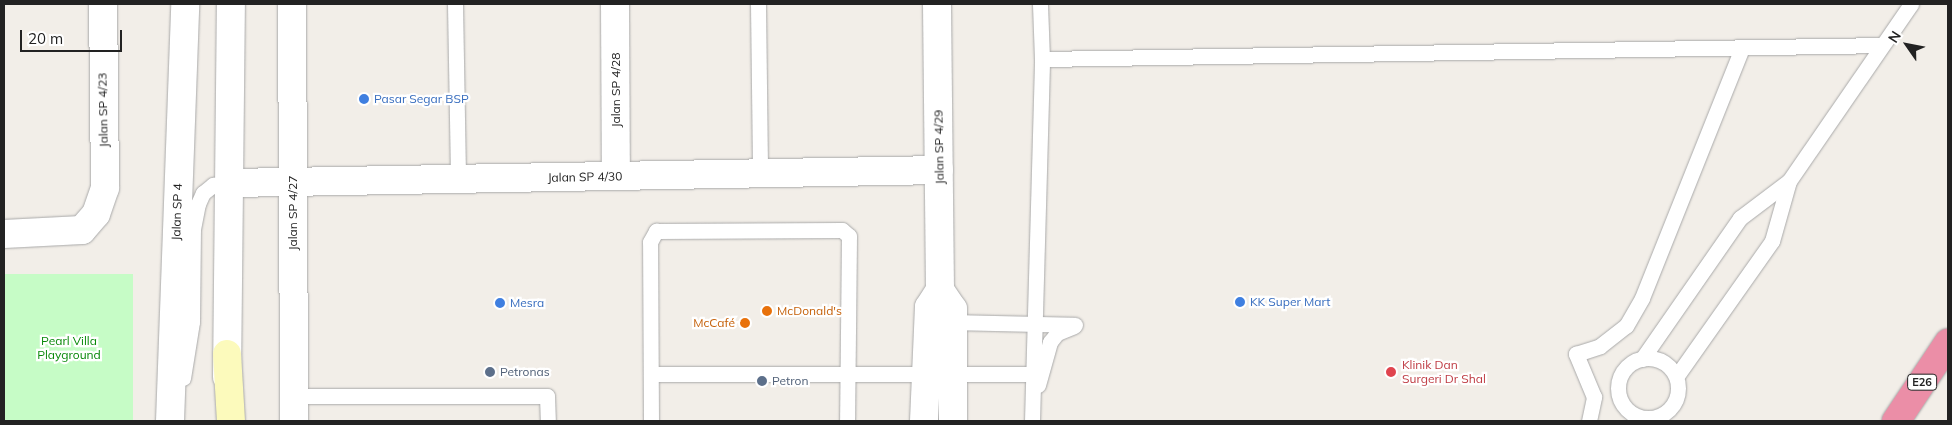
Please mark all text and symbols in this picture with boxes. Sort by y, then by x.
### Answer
scale bar [22,20,125,52]
north arrow [1882,20,1932,70]
text: N [1884,27,1905,46]
text: 20 m [28,29,63,48]
street label: Jalan SP 4/28 [609,53,623,127]
street label: Jalan SP 4/23 [95,72,111,148]
place label: Pasar Segar BSP [374,92,469,106]
marker: Pasar Segar BSP [358,93,370,105]
street label: Jalan SP 4/29 [931,109,947,185]
street label: Jalan SP 4/30 [547,169,623,185]
street label: Jalan SP 4/27 [286,176,300,250]
street label: Jalan SP 4 [169,183,185,241]
place label: KK Super Mart [1250,295,1330,309]
place label: Mesra [510,296,544,310]
marker: KK Super Mart [1234,296,1246,308]
marker: Mesra [494,297,506,309]
place label: McDonald's [777,304,842,318]
marker: McDonald's [761,305,773,317]
place label: McCafé [693,316,735,330]
marker: McCafé [739,317,751,329]
park label: Pearl Villa Playground [37,334,101,362]
place label: Klinik Dan Surgeri Dr Shal [1402,358,1486,386]
place label: Petronas [500,365,550,379]
marker: Klinik Dan Surgeri Dr Shal [1384,365,1398,379]
marker: Petronas [484,366,496,378]
place label: Petron [772,374,808,388]
road number: E26 [1907,374,1937,391]
marker: Petron [756,375,768,387]

